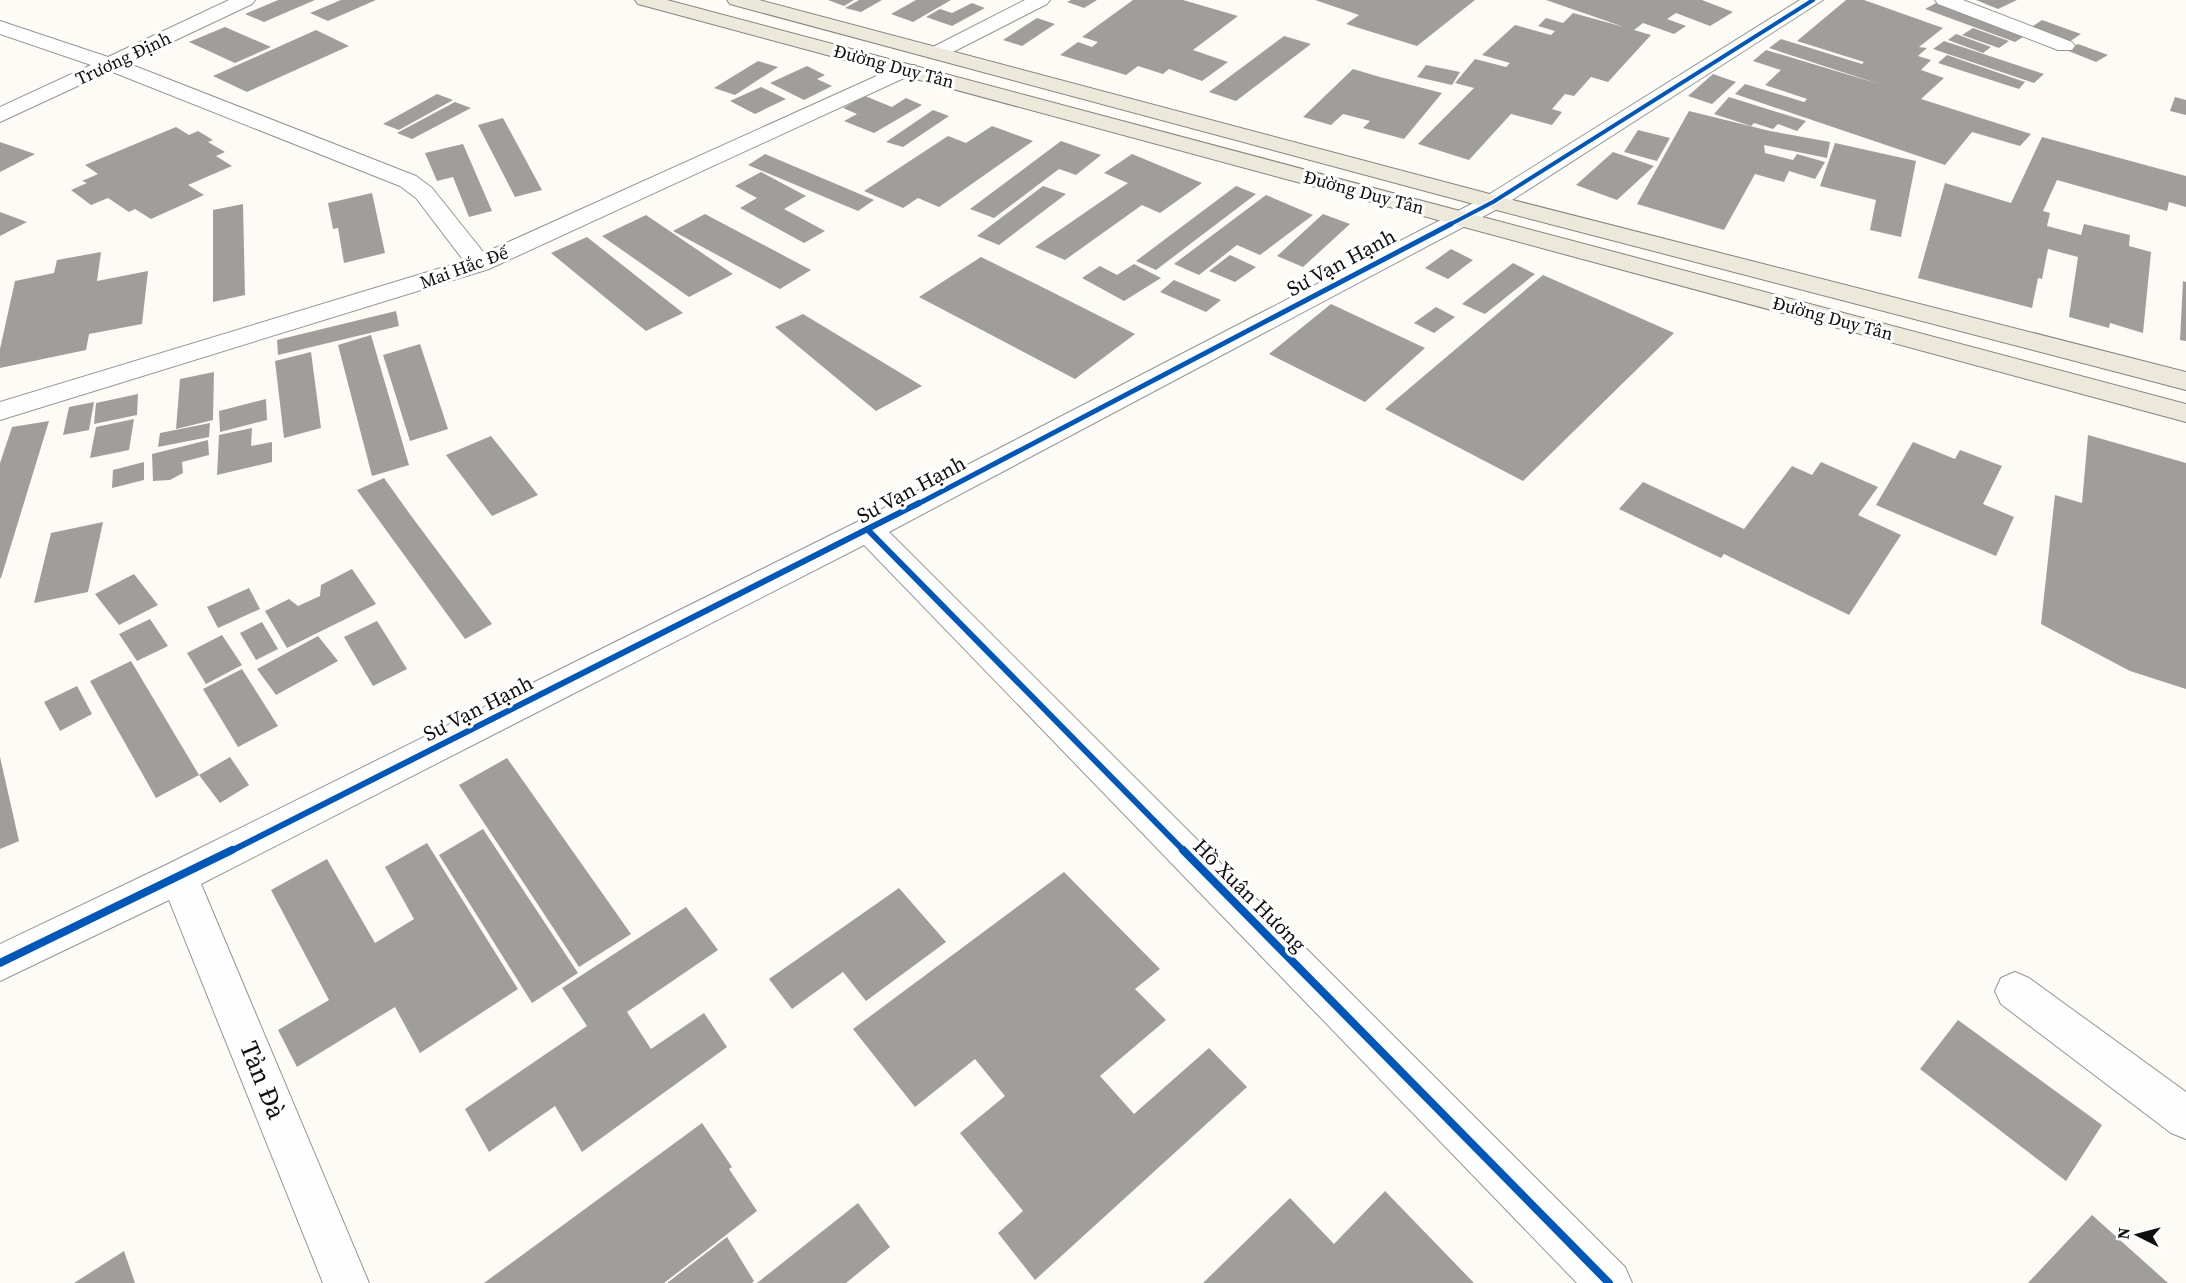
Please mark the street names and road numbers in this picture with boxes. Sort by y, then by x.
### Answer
street label: Trương Định [71,25,175,91]
street label: Đường Duy Tân [831,38,957,94]
street label: Đường Duy Tân [1301,164,1427,220]
street label: Sư Vạn Hạnh [1281,221,1401,303]
street label: Mai Hắc Đế [416,239,513,295]
street label: Đường Duy Tân [1770,290,1896,346]
street label: Sư Vạn Hạnh [851,448,971,530]
street label: Sư Vạn Hạnh [418,668,538,748]
street label: Hồ Xuân Hương [1187,832,1313,958]
street label: Tản Đà [231,1036,295,1125]

